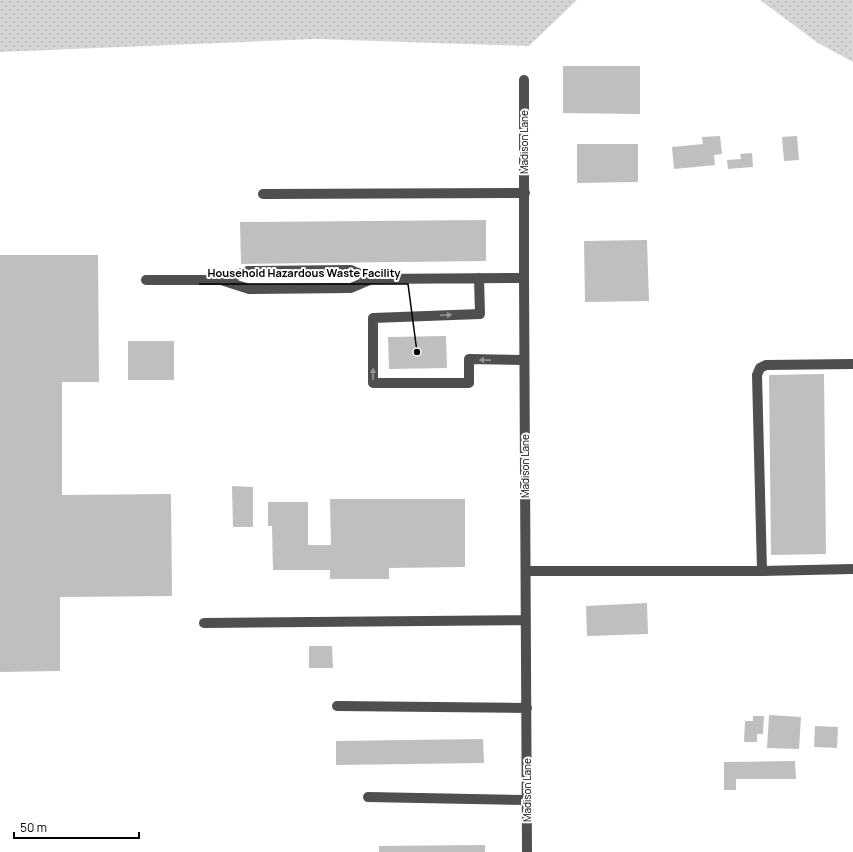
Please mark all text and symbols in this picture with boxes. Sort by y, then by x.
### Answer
street label: Madison Lane [517,110,531,174]
callout: Household Hazardous Waste Facility [199,261,408,284]
text: Household Hazardous Waste Facility [208,265,401,280]
one-way arrow [440,312,453,318]
one-way arrow [478,357,491,363]
one-way arrow [370,367,376,380]
street label: Madison Lane [518,434,532,498]
street label: Madison Lane [520,758,534,822]
scale bar [14,814,139,840]
text: 50 m [20,819,47,836]

